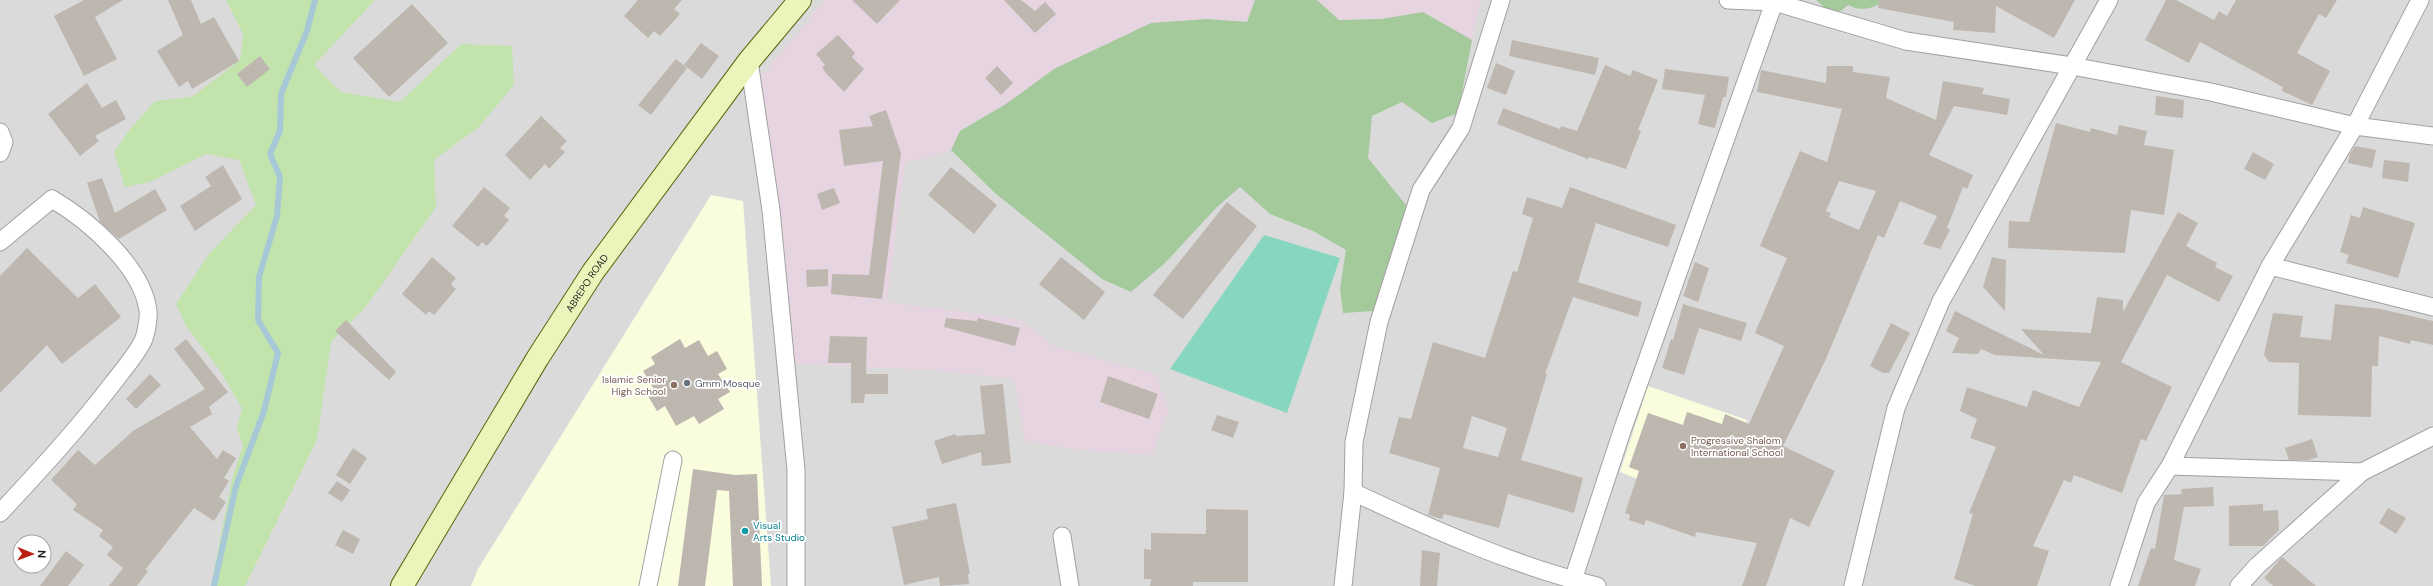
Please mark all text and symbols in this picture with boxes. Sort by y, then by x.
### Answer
street label: ABREPO ROAD [563,251,611,315]
place label: Islamic Senior High School [602,373,666,398]
place label: Gmm Mosque [695,377,760,390]
marker: Gmm Mosque [682,378,692,388]
marker: Islamic Senior High School [669,380,679,390]
place label: Progressive Shalom International School [1691,434,1783,459]
marker: Progressive Shalom International School [1678,441,1688,451]
place label: Visual Arts Studio [753,519,805,544]
marker: Visual Arts Studio [740,526,750,536]
north arrow [12,534,52,574]
text: N [35,550,49,558]

